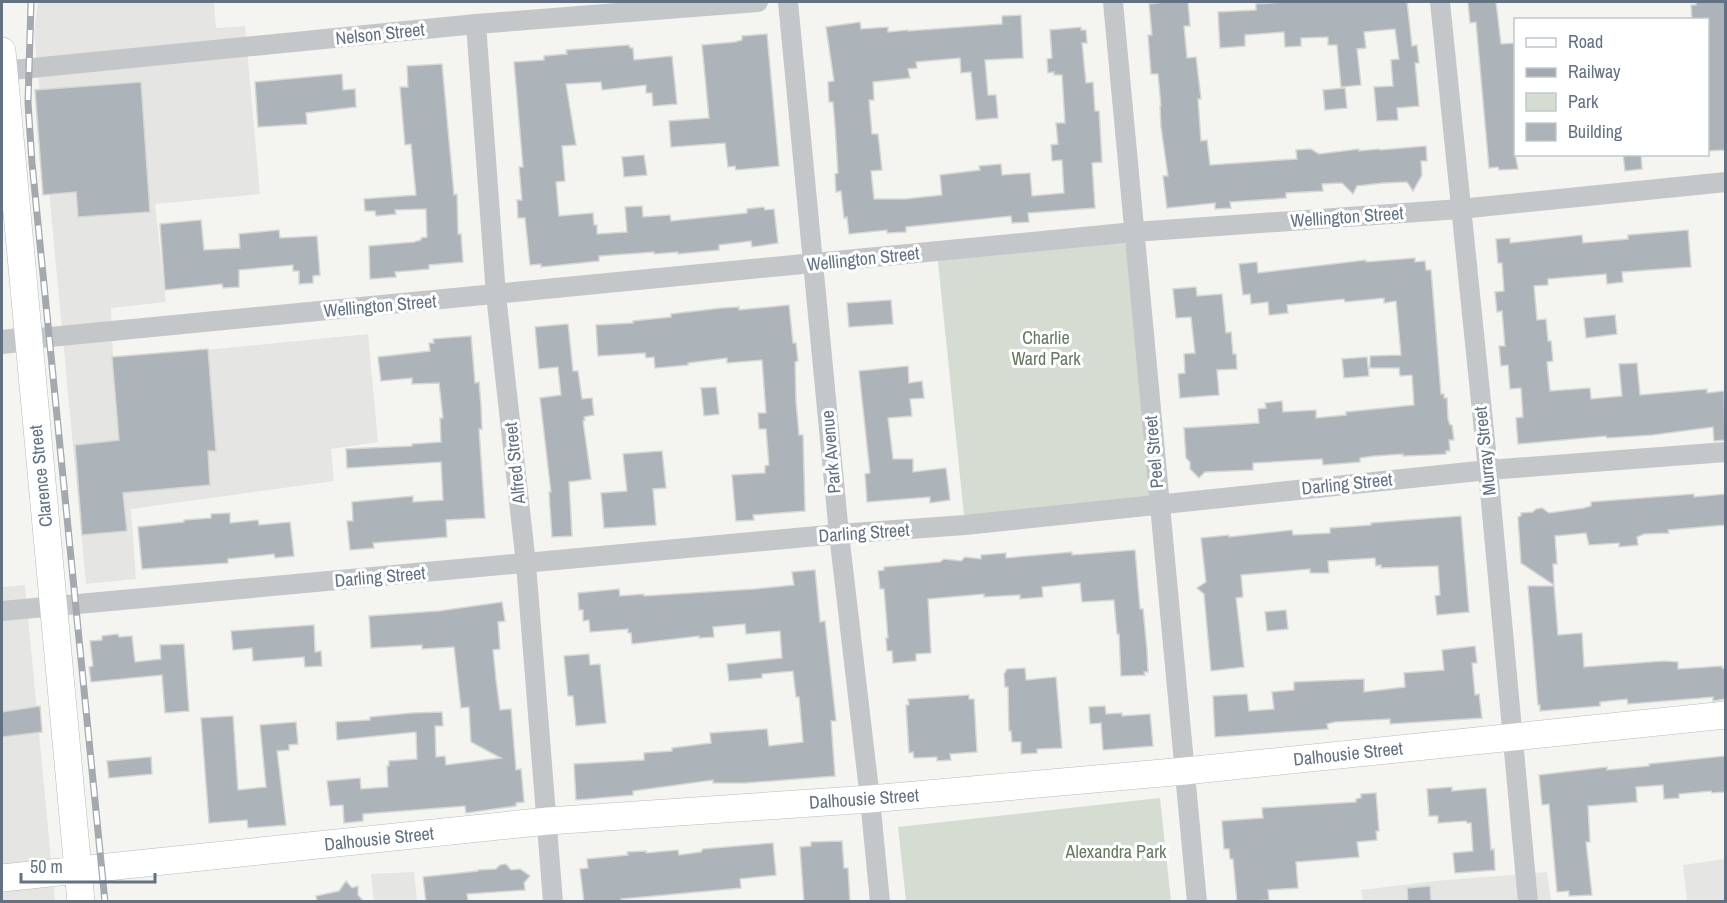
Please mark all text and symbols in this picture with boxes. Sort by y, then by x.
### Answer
street label: Nelson Street [334,16,426,51]
legend [1514,18,1709,156]
text: Road [1568,29,1603,54]
text: Railway [1568,59,1621,84]
text: Park [1568,89,1599,114]
text: Building [1568,119,1623,144]
street label: Wellington Street [1290,200,1404,233]
street label: Wellington Street [805,240,920,277]
street label: Wellington Street [323,288,437,323]
park label: Charlie Ward Park [1011,325,1081,371]
street label: Murray Street [1467,405,1502,497]
street label: Park Avenue [814,409,847,495]
street label: Peel Street [1138,415,1169,490]
street label: Alfred Street [498,421,531,506]
street label: Clarence Street [23,424,58,528]
street label: Darling Street [1300,466,1394,501]
street label: Darling Street [818,517,910,548]
street label: Darling Street [334,560,426,593]
street label: Dalhousie Street [1292,735,1404,772]
street label: Dalhousie Street [808,782,920,815]
street label: Dalhousie Street [323,820,435,857]
park label: Alexandra Park [1065,839,1167,864]
scale bar [21,846,154,884]
text: 50 m [30,854,63,879]

